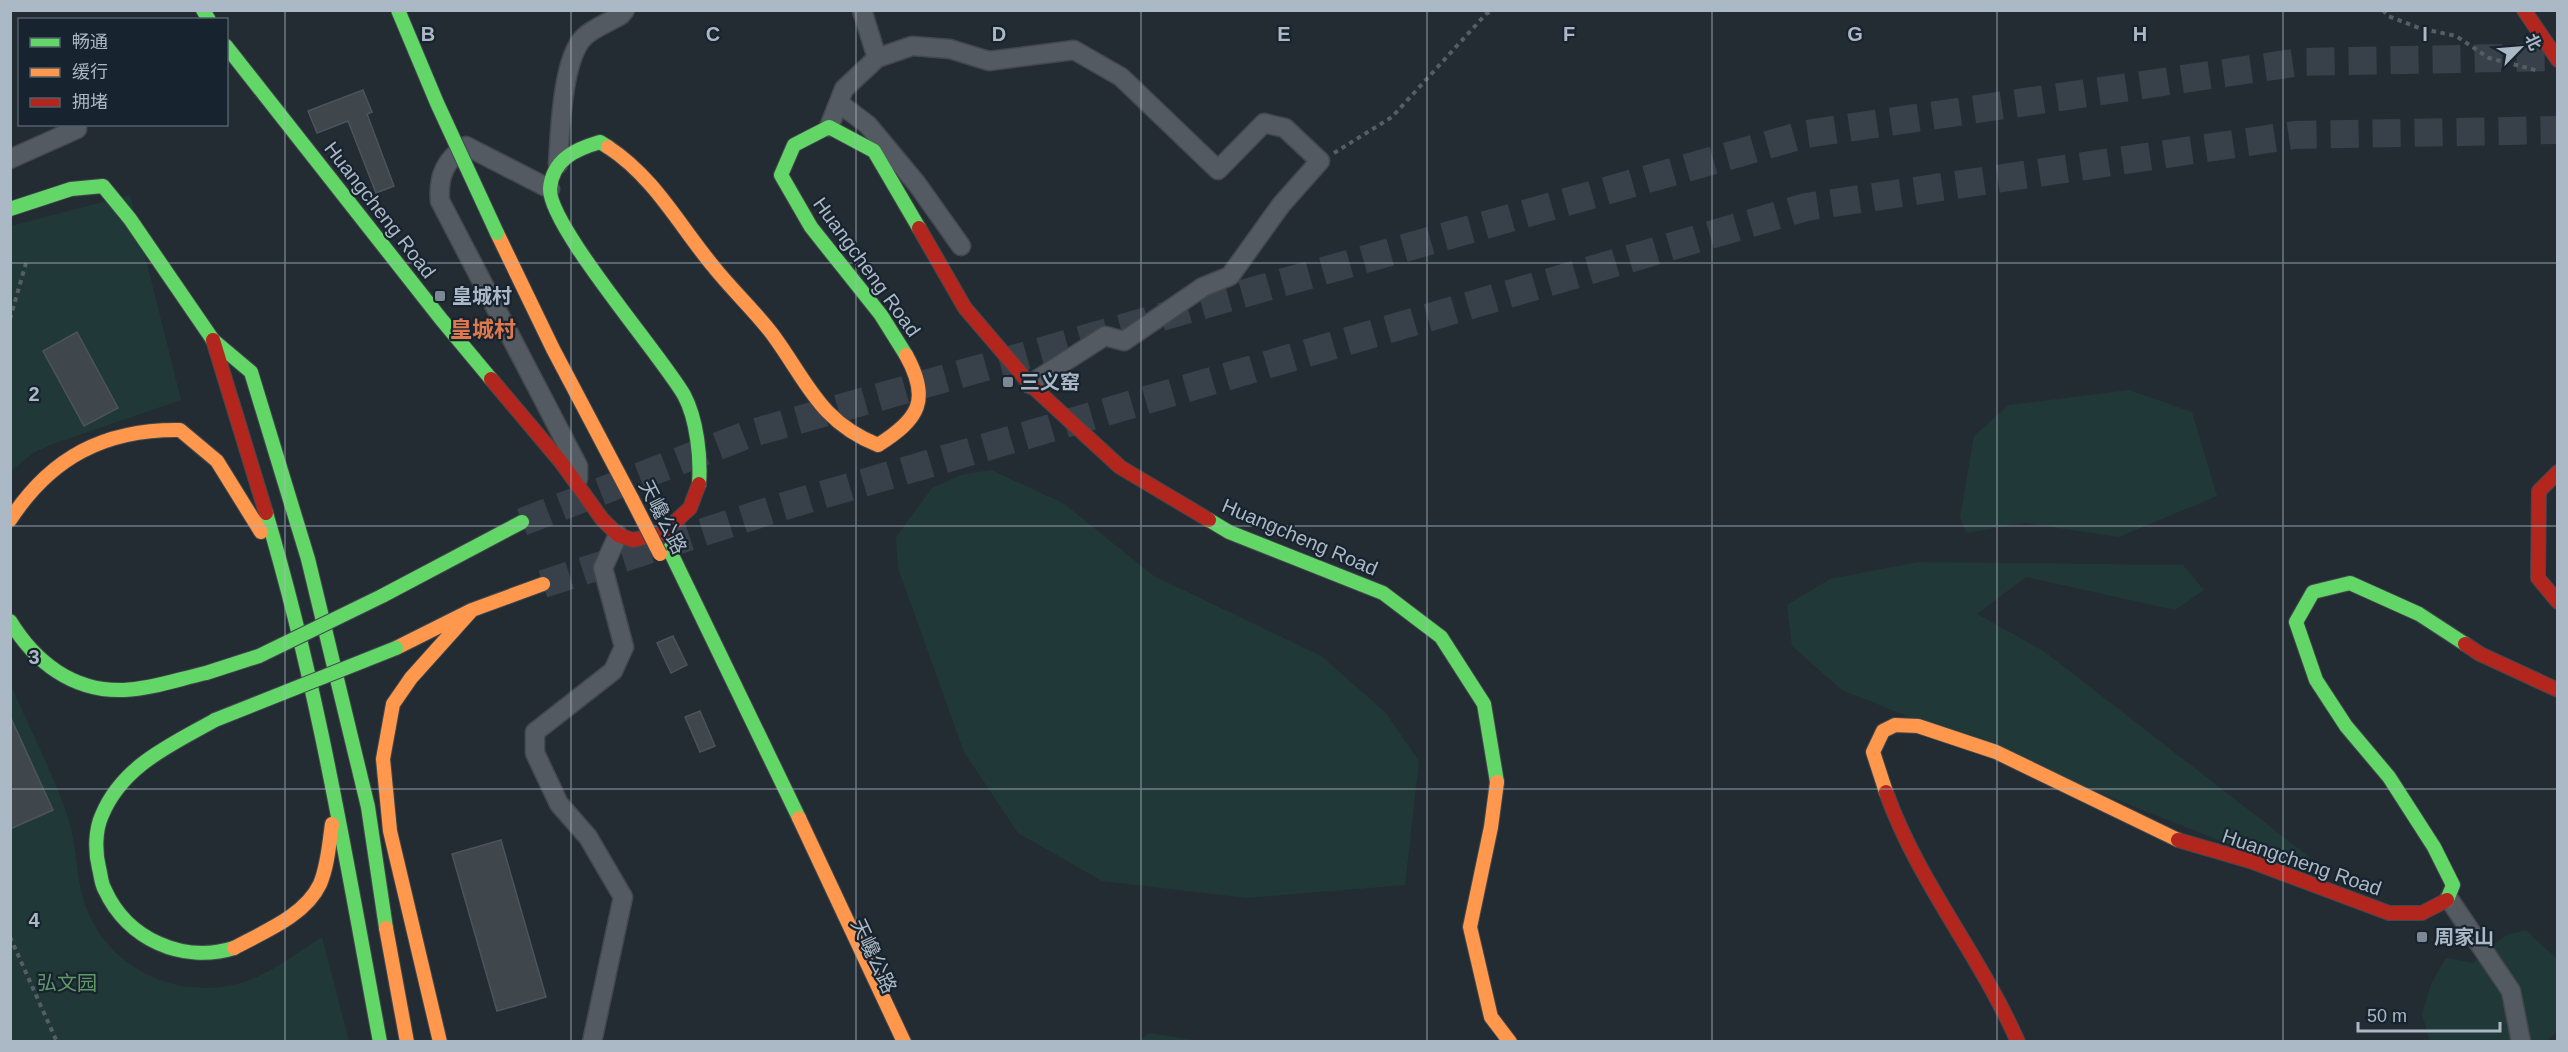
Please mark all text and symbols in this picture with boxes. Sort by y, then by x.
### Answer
legend [18,18,228,126]
north arrow [2490,18,2550,78]
text: B [421,23,435,45]
text: C [706,23,720,45]
text: D [992,23,1006,45]
text: E [1277,23,1291,45]
text: F [1563,23,1575,45]
text: G [1847,23,1863,45]
text: H [2133,23,2147,45]
text: I [2422,23,2428,45]
text: 北 [2522,31,2544,53]
text: 畅通 [72,32,108,52]
text: 缓行 [72,62,108,82]
text: 拥堵 [72,92,108,112]
street label: Huangcheng Road [320,138,440,282]
street label: Huangcheng Road [809,193,925,341]
place label: 皇城村 [452,285,512,307]
marker: 皇城村 [433,289,447,303]
district label: 皇城村 [450,317,516,342]
place label: 三义窑 [1020,371,1080,393]
marker: 三义窑 [1001,375,1015,389]
text: 2 [28,383,40,405]
street label: 天巉公路 [635,476,691,558]
street label: Huangcheng Road [1219,494,1381,580]
text: 3 [28,646,40,668]
street label: Huangcheng Road [2220,824,2384,900]
text: 4 [28,909,40,931]
street label: 天巉公路 [847,915,901,997]
place label: 周家山 [2434,926,2494,948]
marker: 周家山 [2415,930,2429,944]
park label: 弘文园 [37,972,97,994]
scale bar [2358,995,2500,1033]
text: 50 m [2367,1006,2407,1026]

